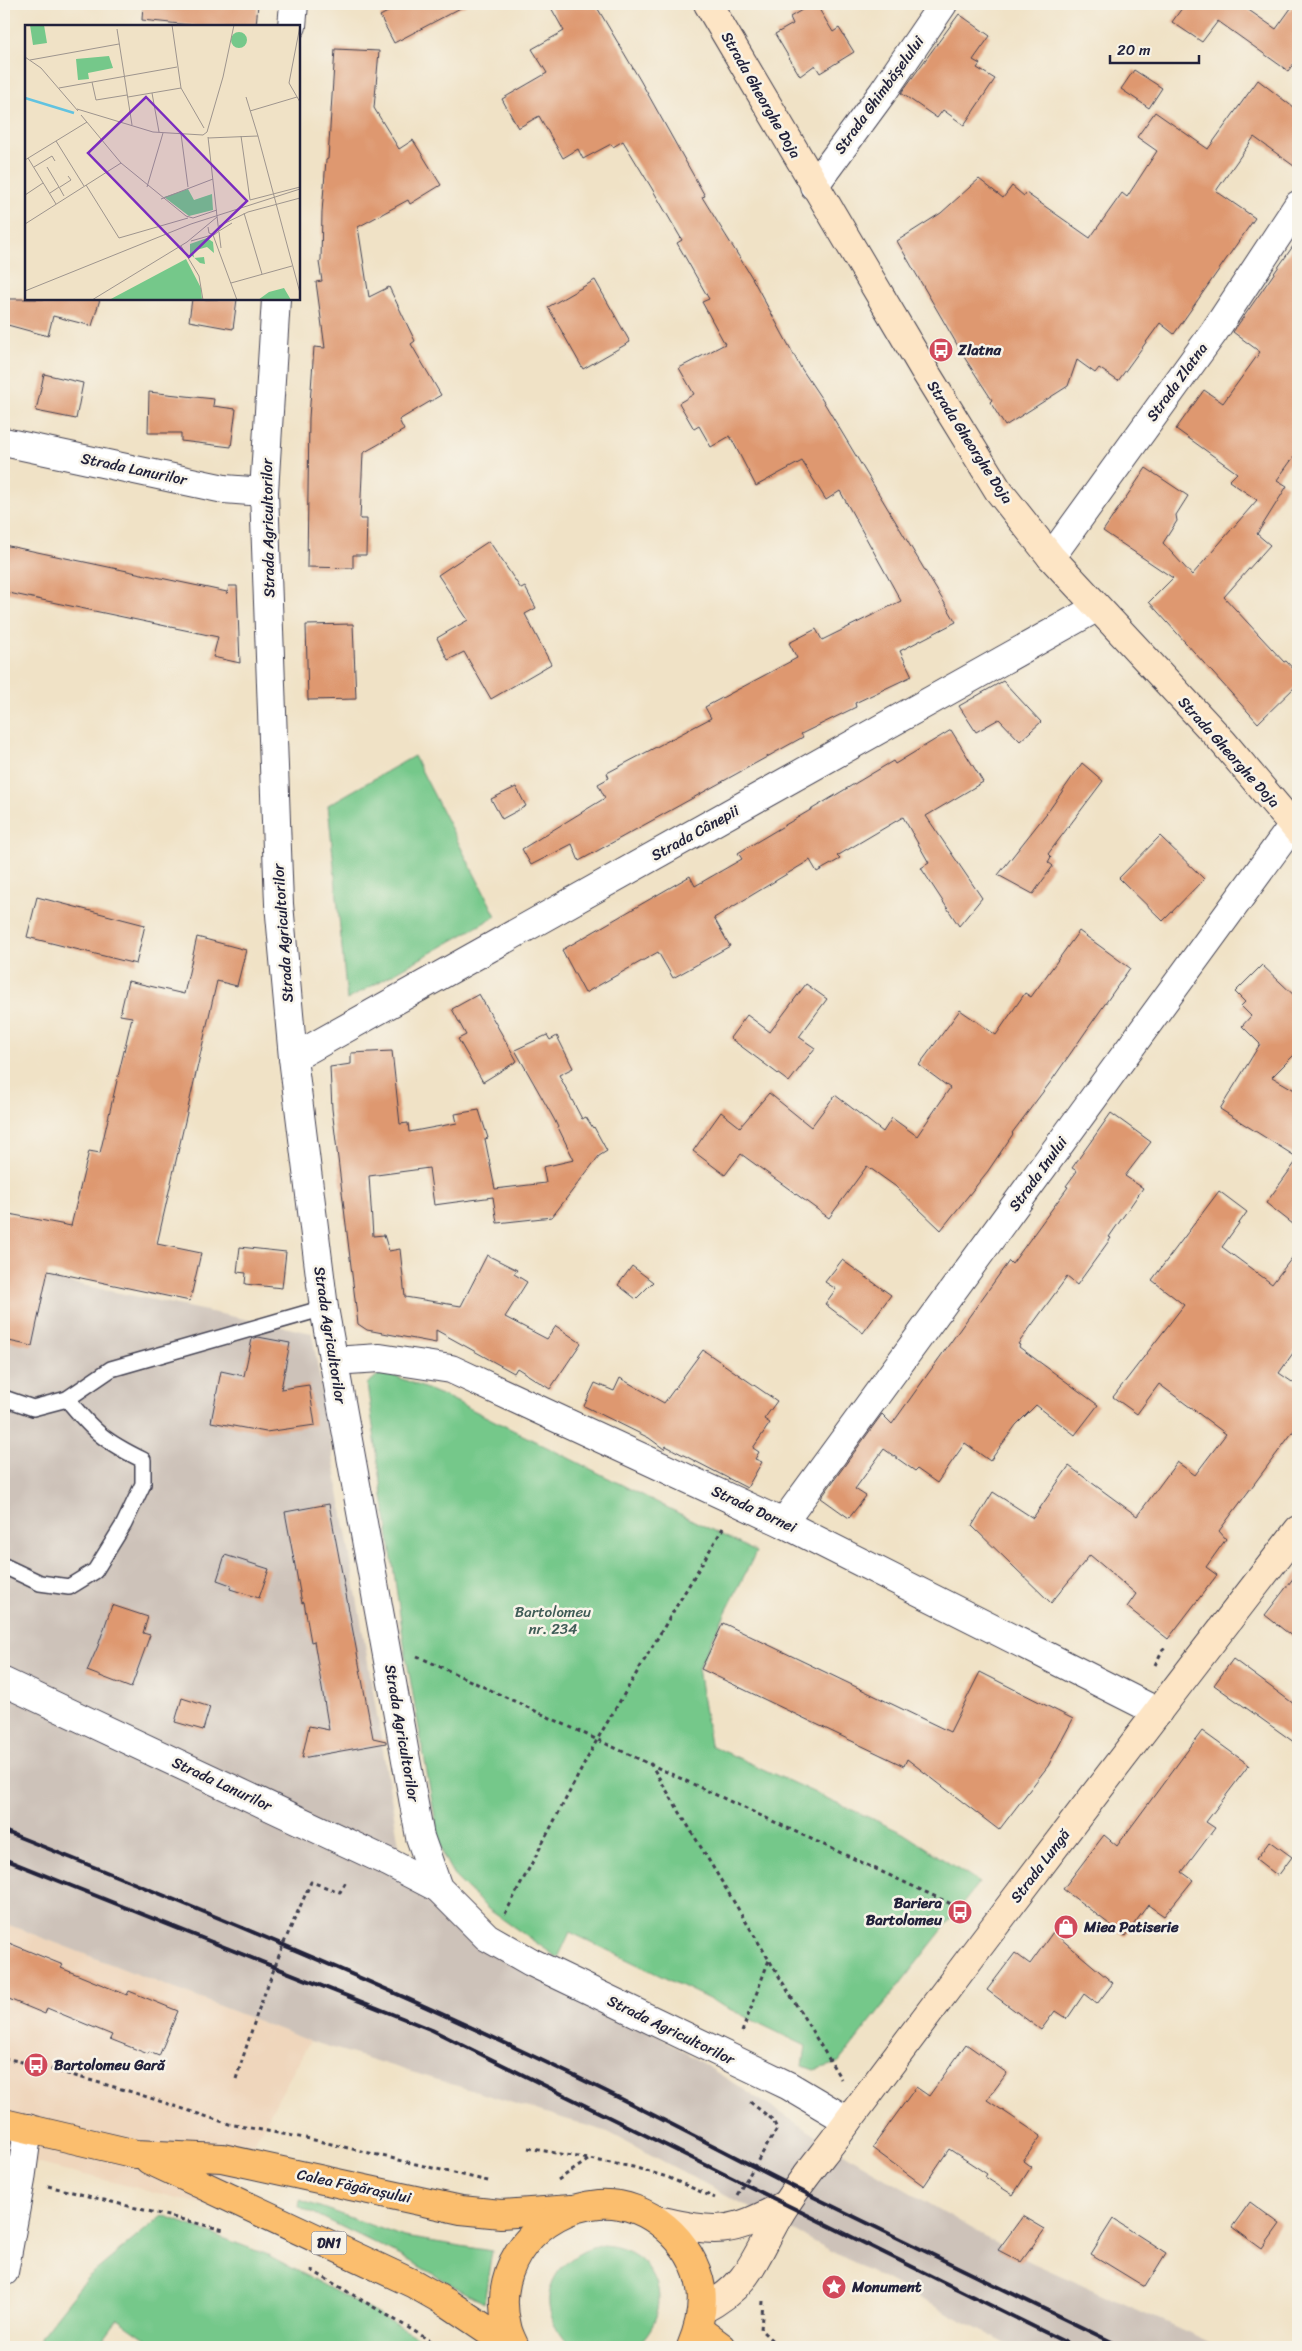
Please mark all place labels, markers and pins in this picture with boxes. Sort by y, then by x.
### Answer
bus stop icon: Zlatna [928,337,954,363]
place label: Zlatna [957,337,1001,363]
place label: Bariera Bartolomeu [866,1890,943,1933]
bus stop icon: Bariera Bartolomeu [947,1899,973,1925]
shop icon: Miea Patiserie [1053,1914,1079,1940]
place label: Miea Patiserie [1083,1914,1179,1940]
bus stop icon: Bartolomeu Gară [23,2052,49,2078]
place label: Bartolomeu Gară [54,2052,166,2078]
place icon: Monument [821,2274,847,2300]
place label: Monument [851,2274,922,2300]

